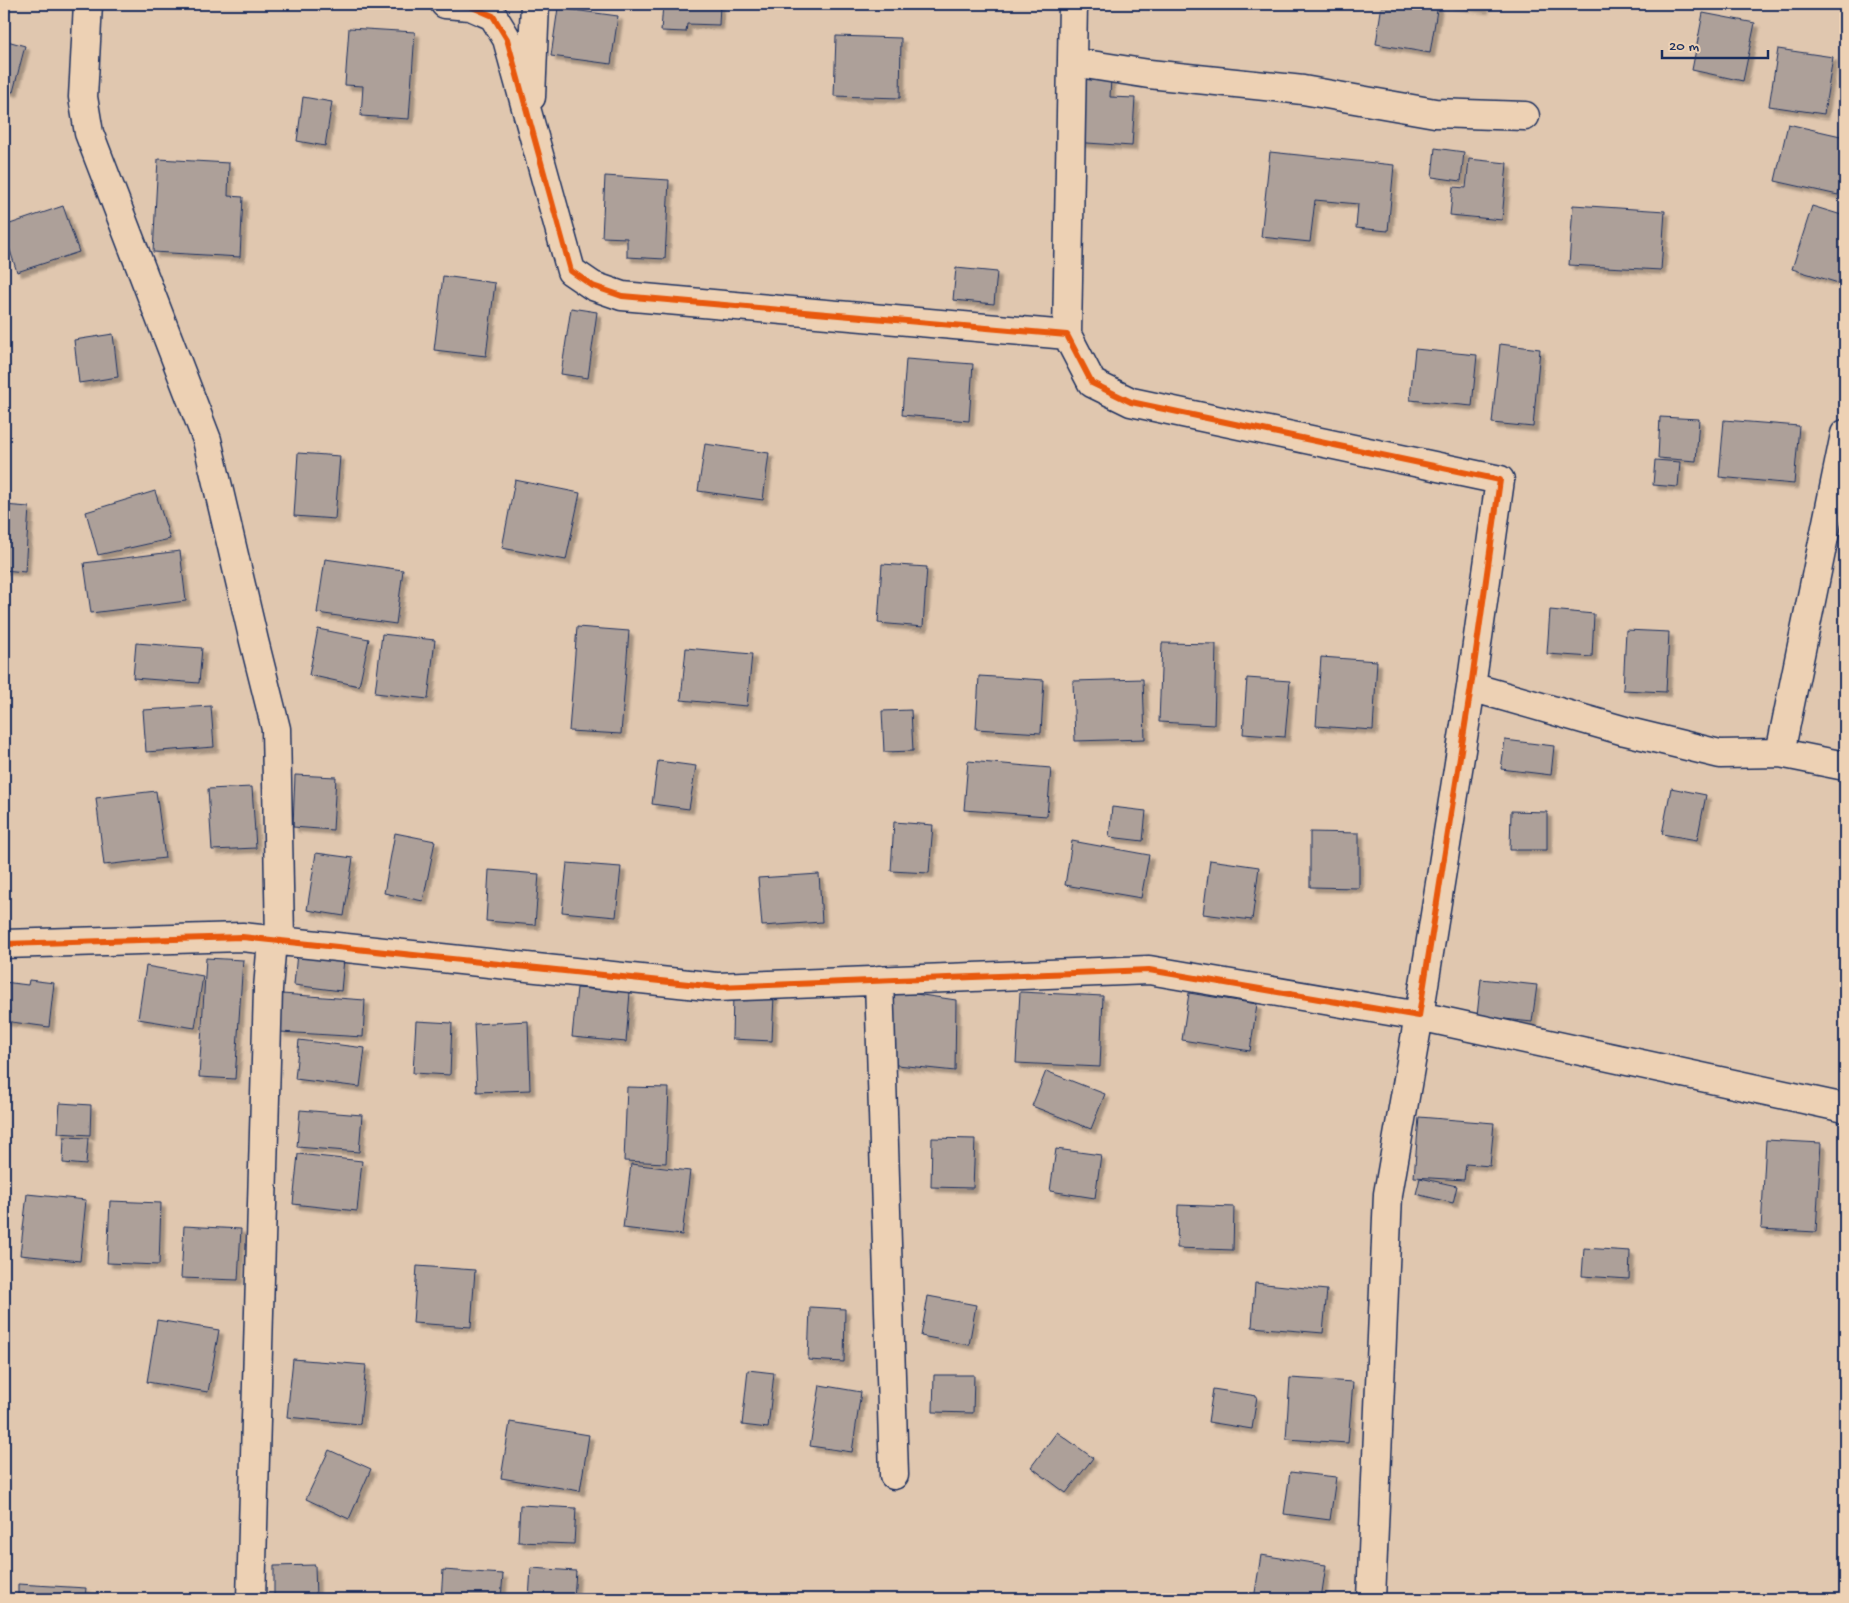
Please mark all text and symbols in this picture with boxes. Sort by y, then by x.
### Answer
scale bar [1662,28,1768,60]
text: 20 m [1669,38,1699,56]

